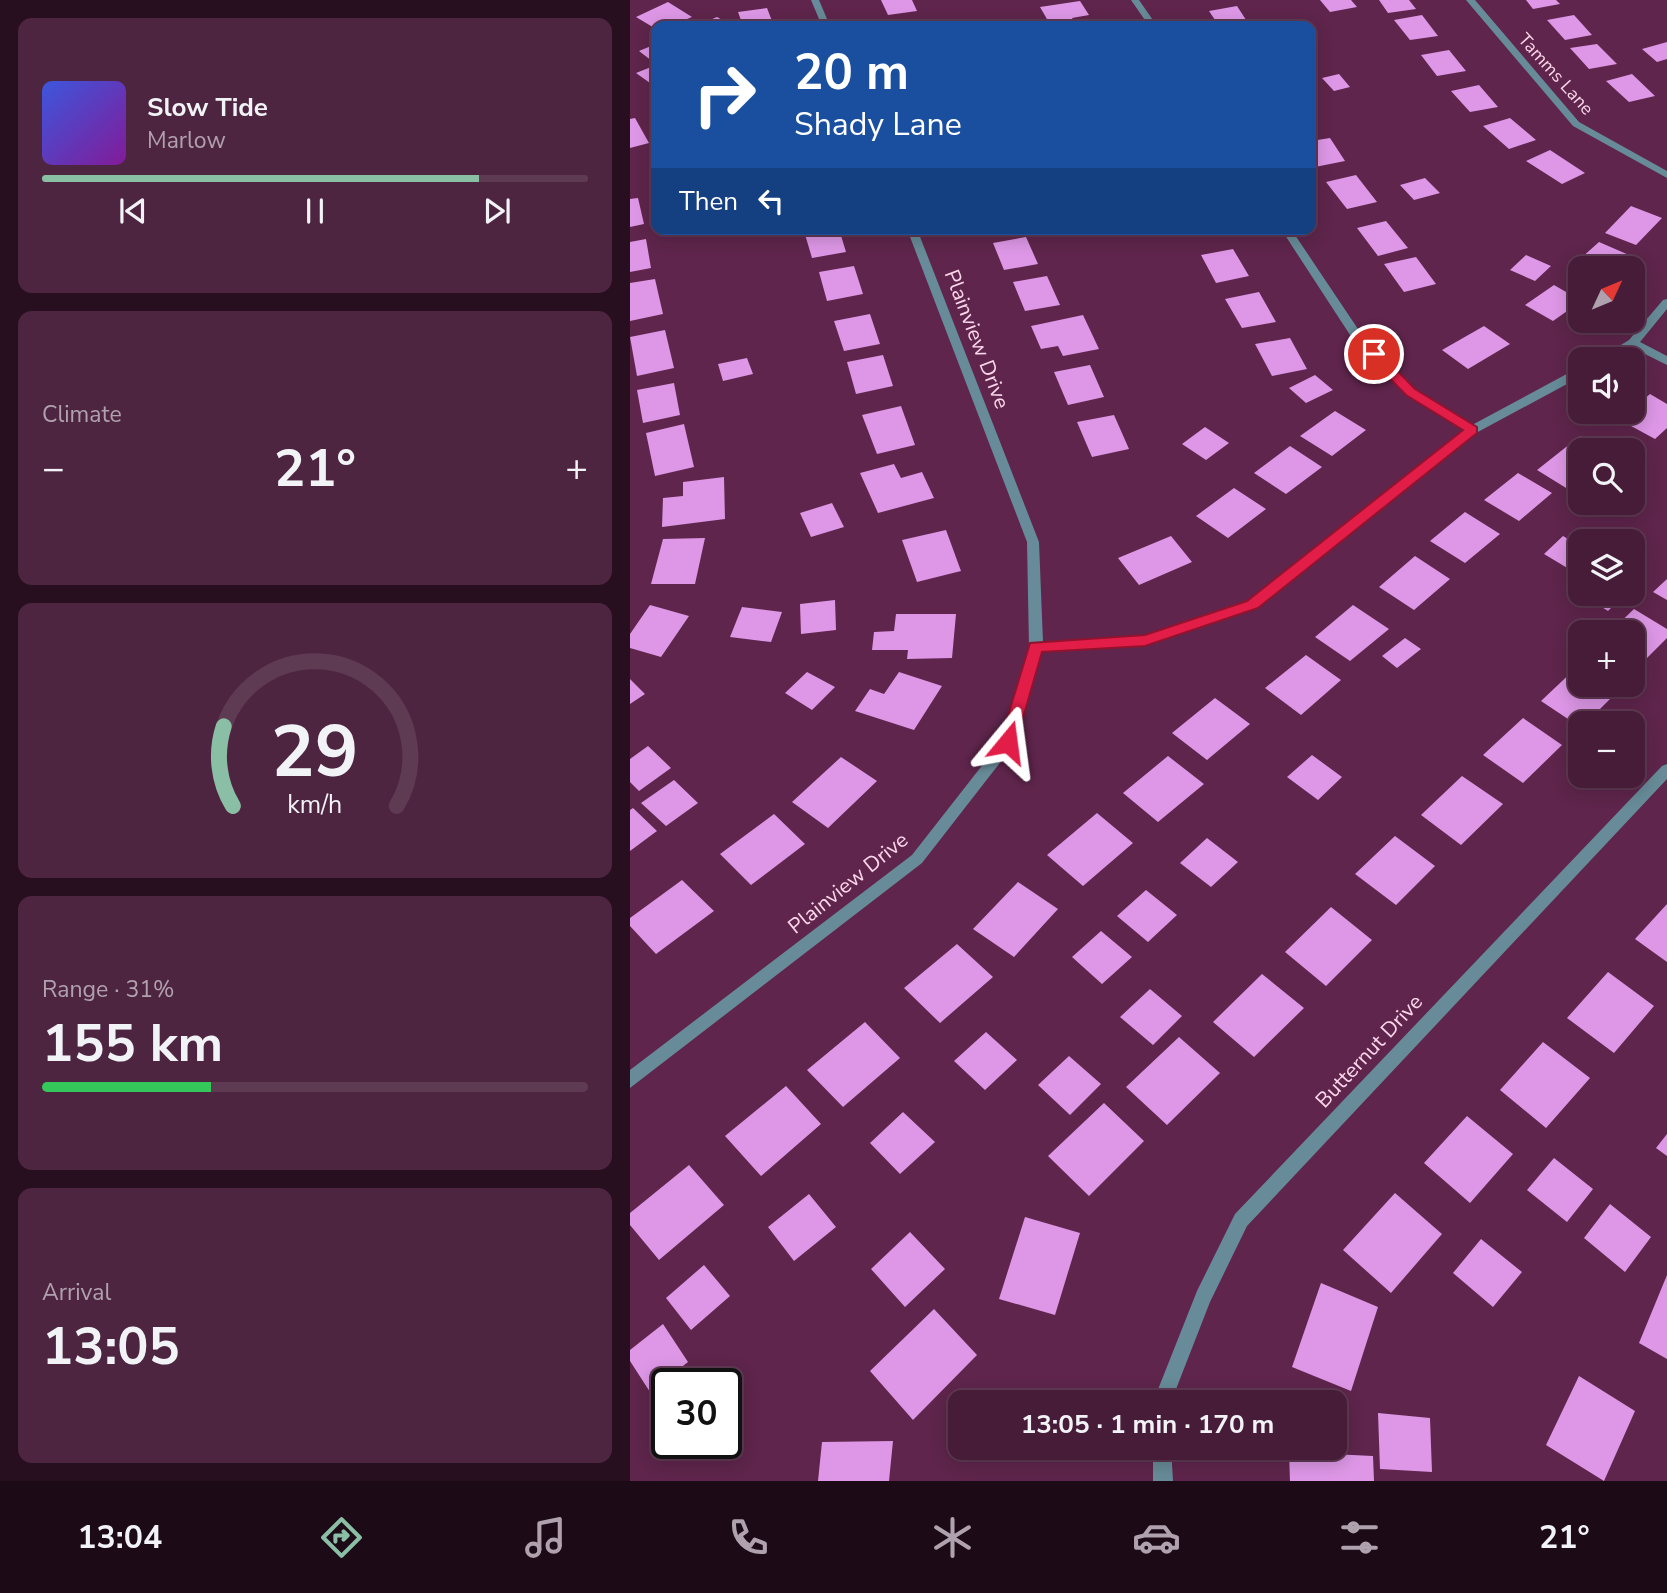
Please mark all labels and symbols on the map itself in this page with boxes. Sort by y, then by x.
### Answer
street label: Tamms Lane [1513,28,1599,120]
north arrow [1568,256,1645,332]
street label: Plainview Drive [938,265,1016,413]
pin [1344,324,1404,384]
position arrow [971,705,1045,779]
street label: Plainview Drive [782,826,914,940]
street label: Butternut Drive [1309,988,1429,1114]
speed limit sign: 30 [651,1368,742,1459]

